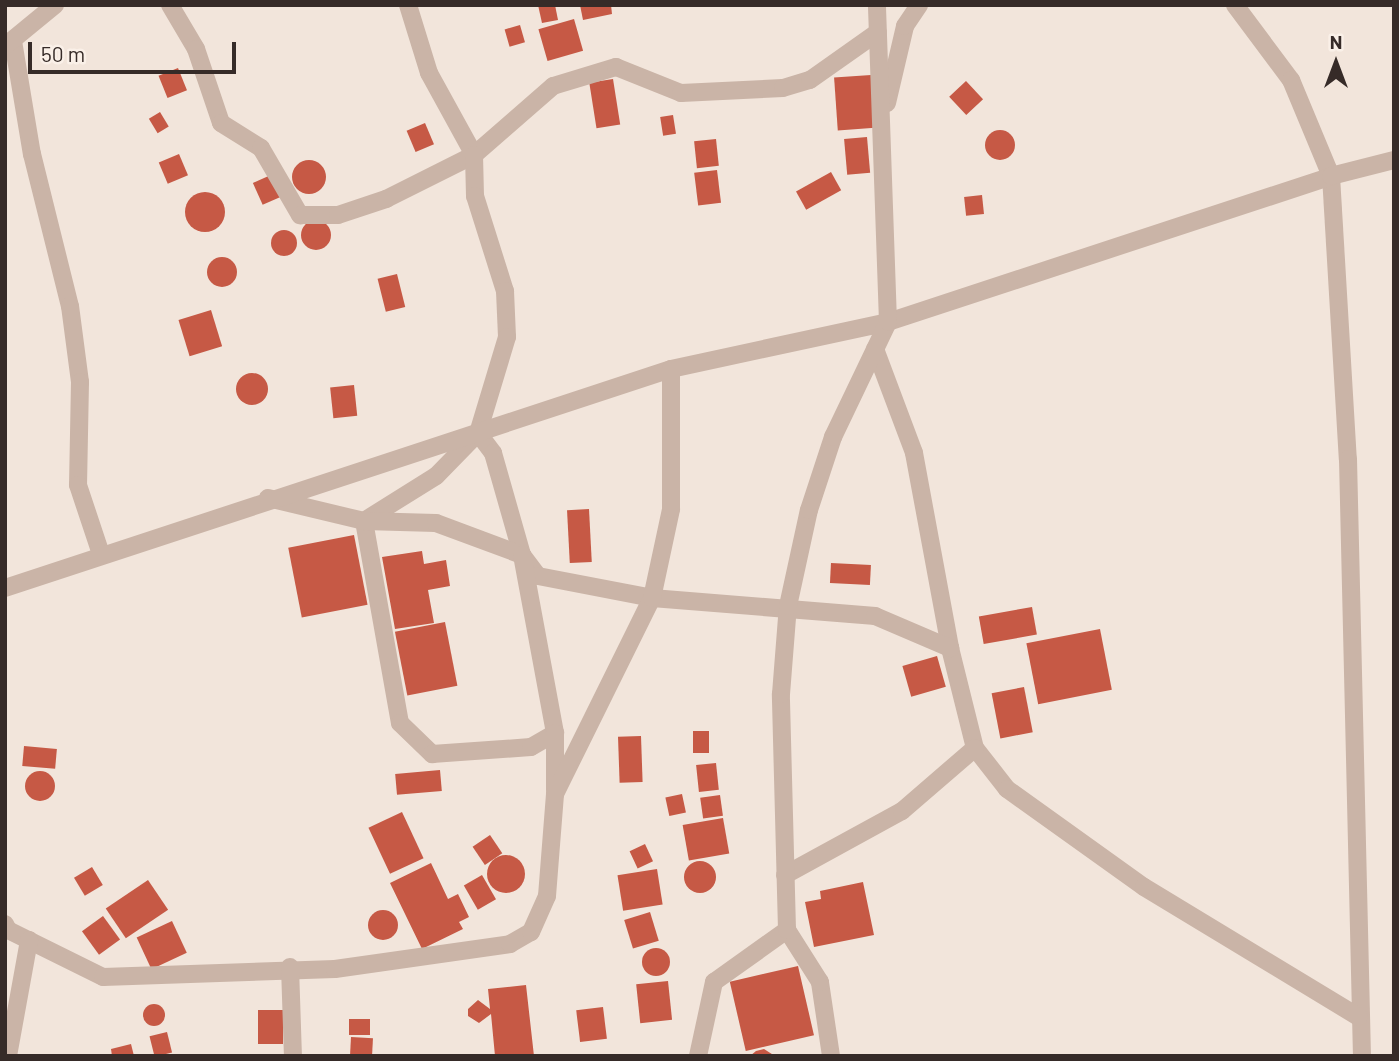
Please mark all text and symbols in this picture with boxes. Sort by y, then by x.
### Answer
scale bar [32,28,240,72]
north arrow [1301,28,1371,98]
text: N [1330,30,1342,53]
text: 50 m [41,41,85,66]

